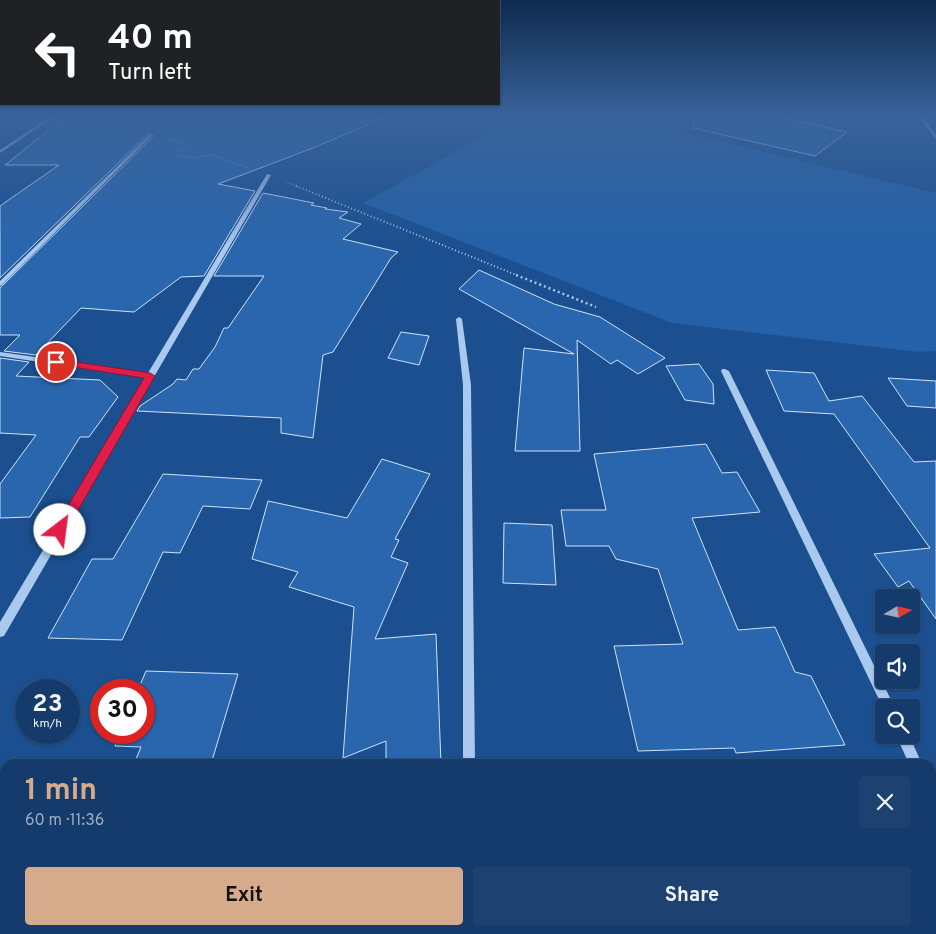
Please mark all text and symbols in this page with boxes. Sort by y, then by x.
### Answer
text: 40 m [108,17,193,61]
icon: left [25,20,90,85]
text: Turn left [108,60,191,87]
pin [35,341,77,383]
icon: arrive [42,348,70,376]
position arrow [33,503,85,555]
north arrow [875,589,920,634]
map controls [875,589,920,744]
button: sound [875,644,920,689]
speed limit sign: 30 [90,679,155,744]
text: 23 [32,689,63,721]
button: search [875,699,920,744]
text: km/h [33,716,62,732]
text: 1 min [25,773,97,810]
button: close [859,776,911,828]
text: 60 m · 11:36 [25,811,104,831]
button: Exit [25,867,463,925]
button: Share [473,867,911,925]

